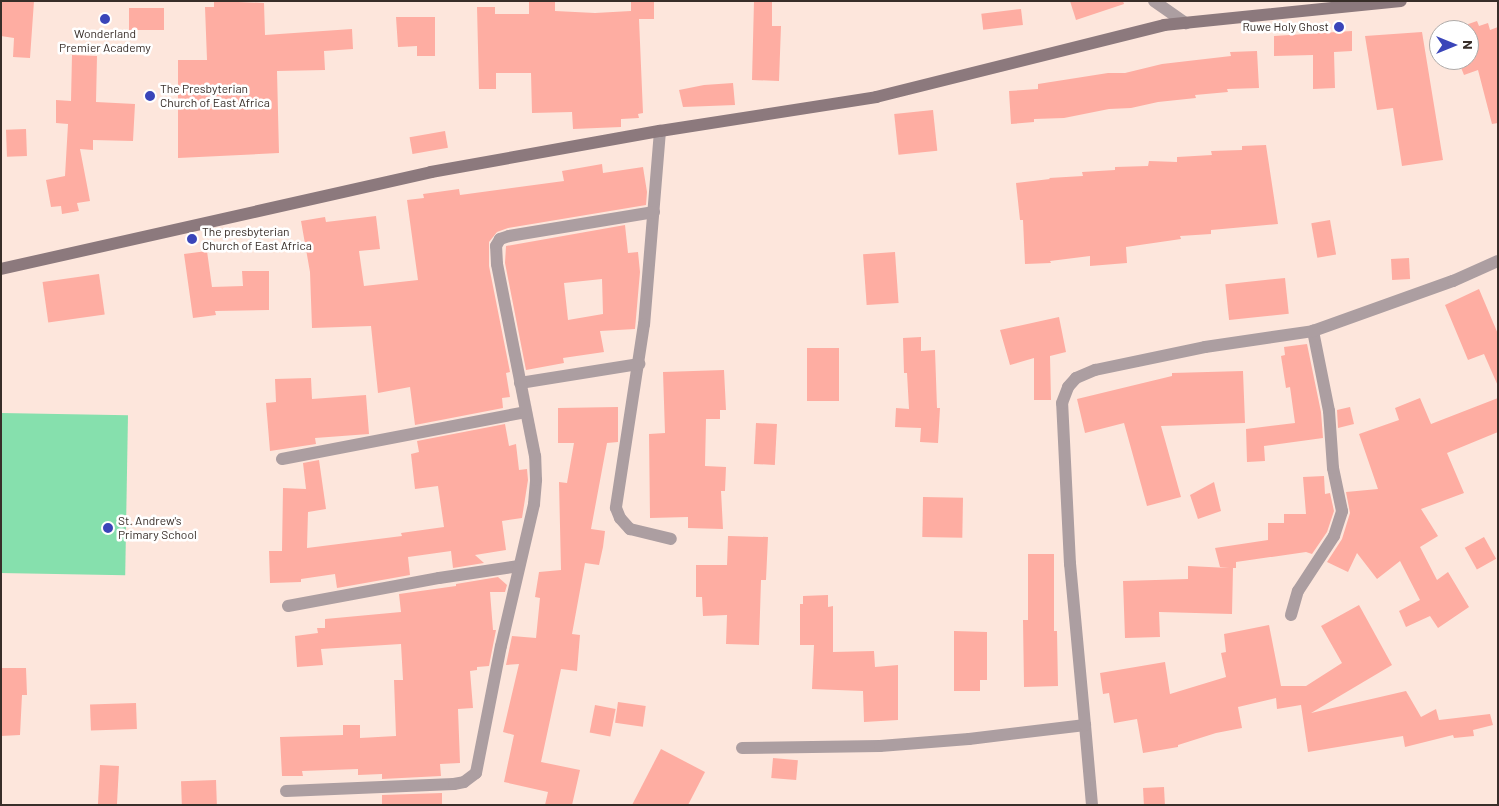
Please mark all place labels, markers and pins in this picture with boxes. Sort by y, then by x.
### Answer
marker: Wonderland Premier Academy [99,13,111,25]
place label: Ruwe Holy Ghost [1242,20,1329,34]
marker: Ruwe Holy Ghost [1333,21,1345,33]
place label: Wonderland Premier Academy [59,27,151,55]
place label: The Presbyterian Church of East Africa [160,82,270,110]
marker: The Presbyterian Church of East Africa [144,90,156,102]
place label: The presbyterian Church of East Africa [202,225,312,253]
marker: The presbyterian Church of East Africa [186,233,198,245]
place label: St. Andrew's Primary School [118,514,197,542]
marker: St. Andrew's Primary School [102,522,114,534]

